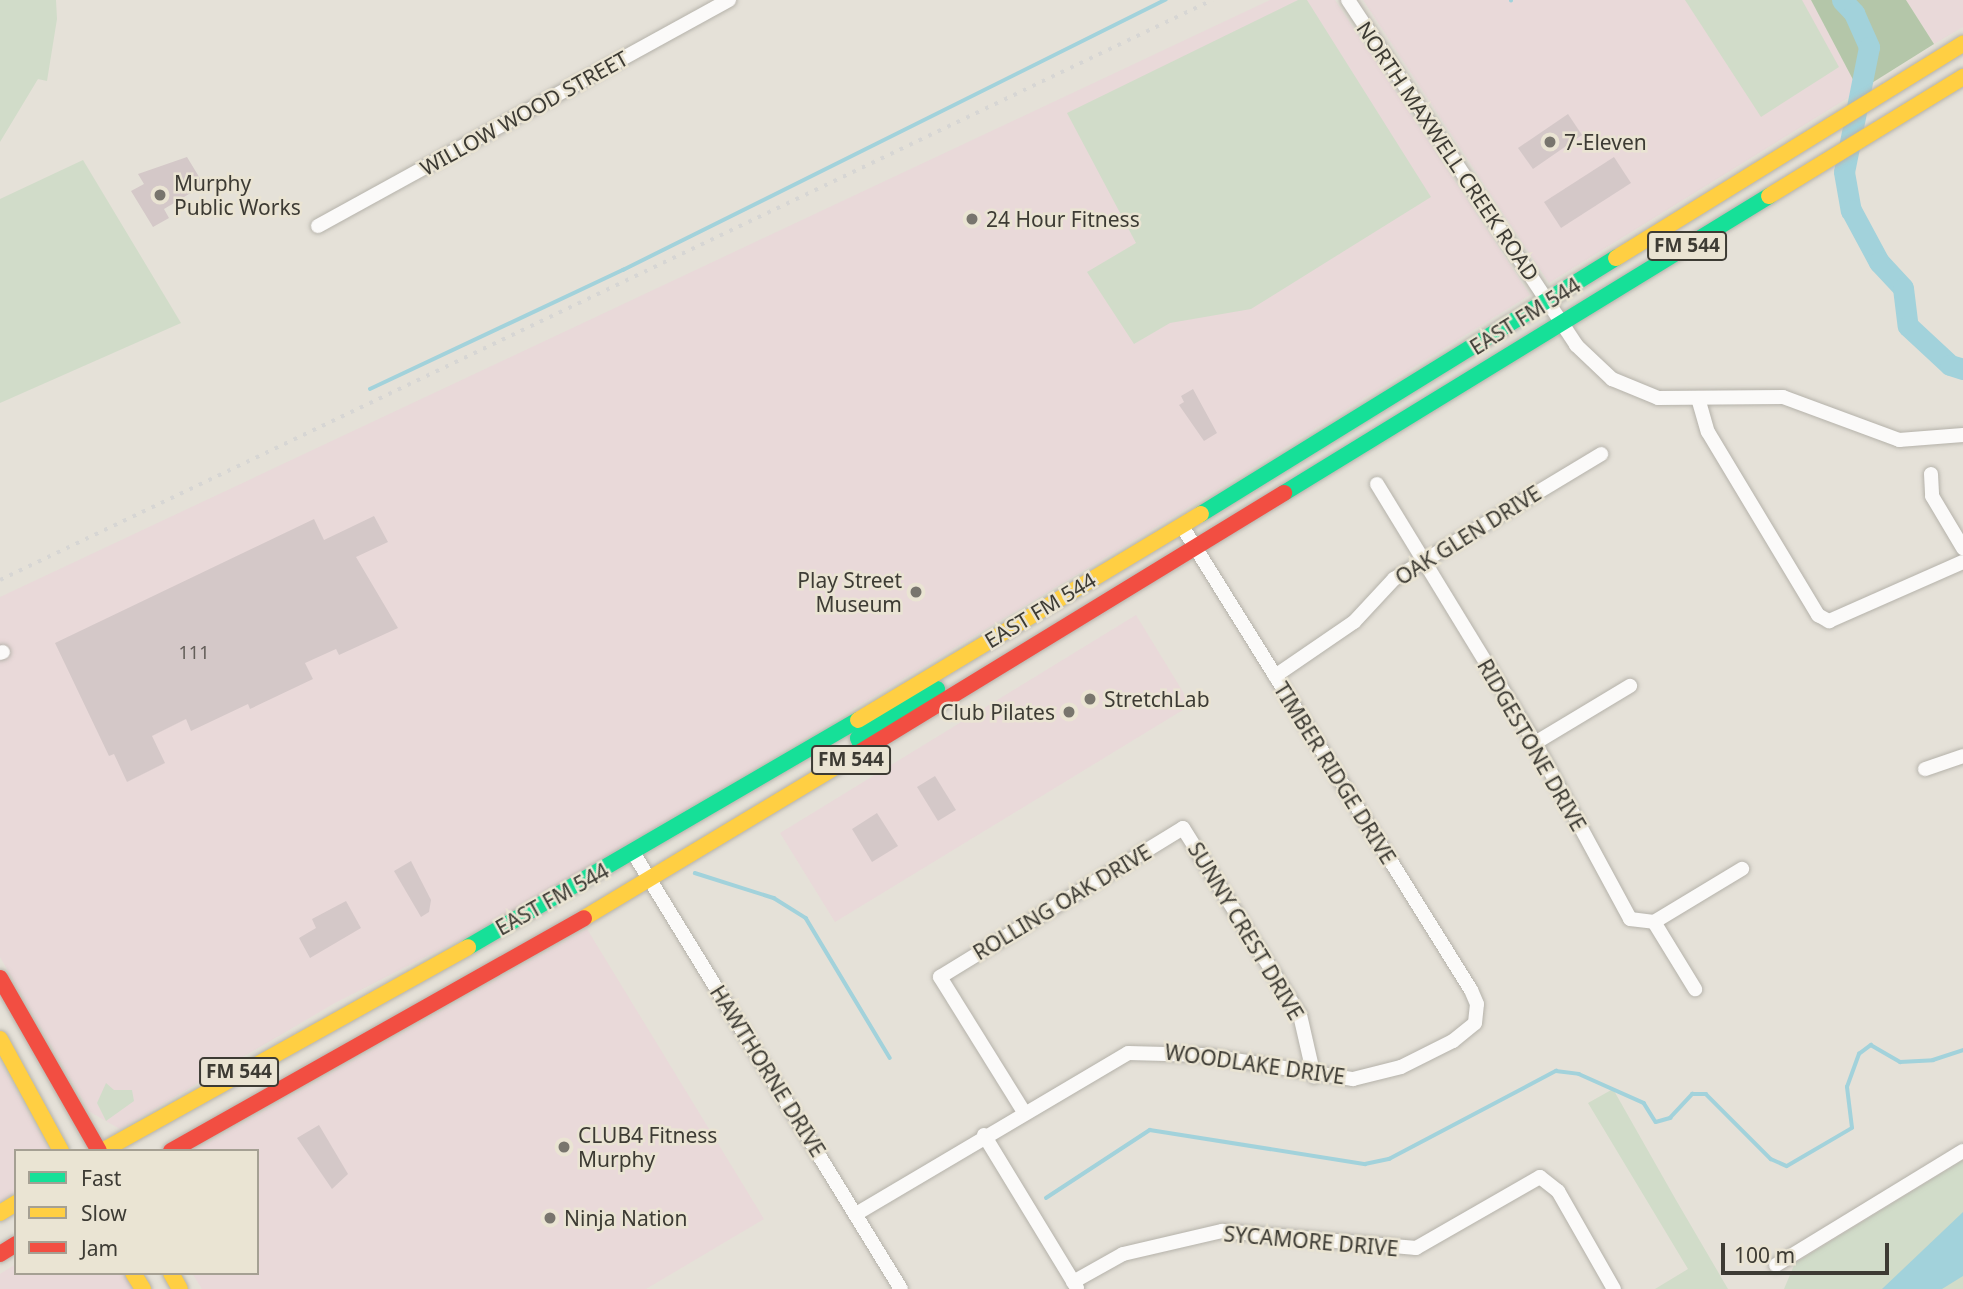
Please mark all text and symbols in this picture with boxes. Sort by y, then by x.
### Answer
street label: NORTH MAXWELL CREEK ROAD [1352,16,1544,286]
street label: WILLOW WOOD STREET [416,45,632,181]
place label: 7-Eleven [1564,129,1647,155]
marker: 7-Eleven [1542,134,1558,150]
place label: Murphy Public Works [174,170,301,220]
marker: Murphy Public Works [152,187,168,203]
place label: 24 Hour Fitness [986,206,1140,232]
marker: 24 Hour Fitness [964,211,980,227]
road number: FM 544 [1647,230,1727,262]
street label: EAST FM 544 [1465,272,1585,360]
street label: OAK GLEN DRIVE [1390,480,1546,590]
place label: Play Street Museum [797,567,902,617]
street label: EAST FM 544 [980,567,1100,653]
marker: Play Street Museum [908,584,924,600]
house number: 111 [179,641,209,663]
street label: RIDGESTONE DRIVE [1472,654,1592,836]
street label: TIMBER RIDGE DRIVE [1269,678,1401,868]
place label: StretchLab [1104,686,1210,712]
marker: StretchLab [1082,691,1098,707]
place label: Club Pilates [940,699,1055,725]
marker: Club Pilates [1061,704,1077,720]
road number: FM 544 [811,744,891,776]
street label: SUNNY CREST DRIVE [1183,838,1309,1024]
street label: ROLLING OAK DRIVE [969,839,1155,965]
street label: EAST FM 544 [491,858,613,940]
street label: HAWTHORNE DRIVE [705,981,831,1161]
street label: WOODLAKE DRIVE [1163,1039,1347,1089]
road number: FM 544 [199,1056,279,1088]
place label: CLUB4 Fitness Murphy [578,1122,717,1172]
marker: CLUB4 Fitness Murphy [556,1139,572,1155]
legend [14,1149,259,1275]
text: Fast [81,1164,121,1192]
text: Slow [81,1199,127,1227]
place label: Ninja Nation [564,1205,687,1231]
marker: Ninja Nation [542,1210,558,1226]
street label: SYCAMORE DRIVE [1223,1221,1399,1261]
scale bar [1725,1230,1893,1274]
text: Jam [81,1234,118,1262]
text: 100 m [1734,1241,1795,1269]

